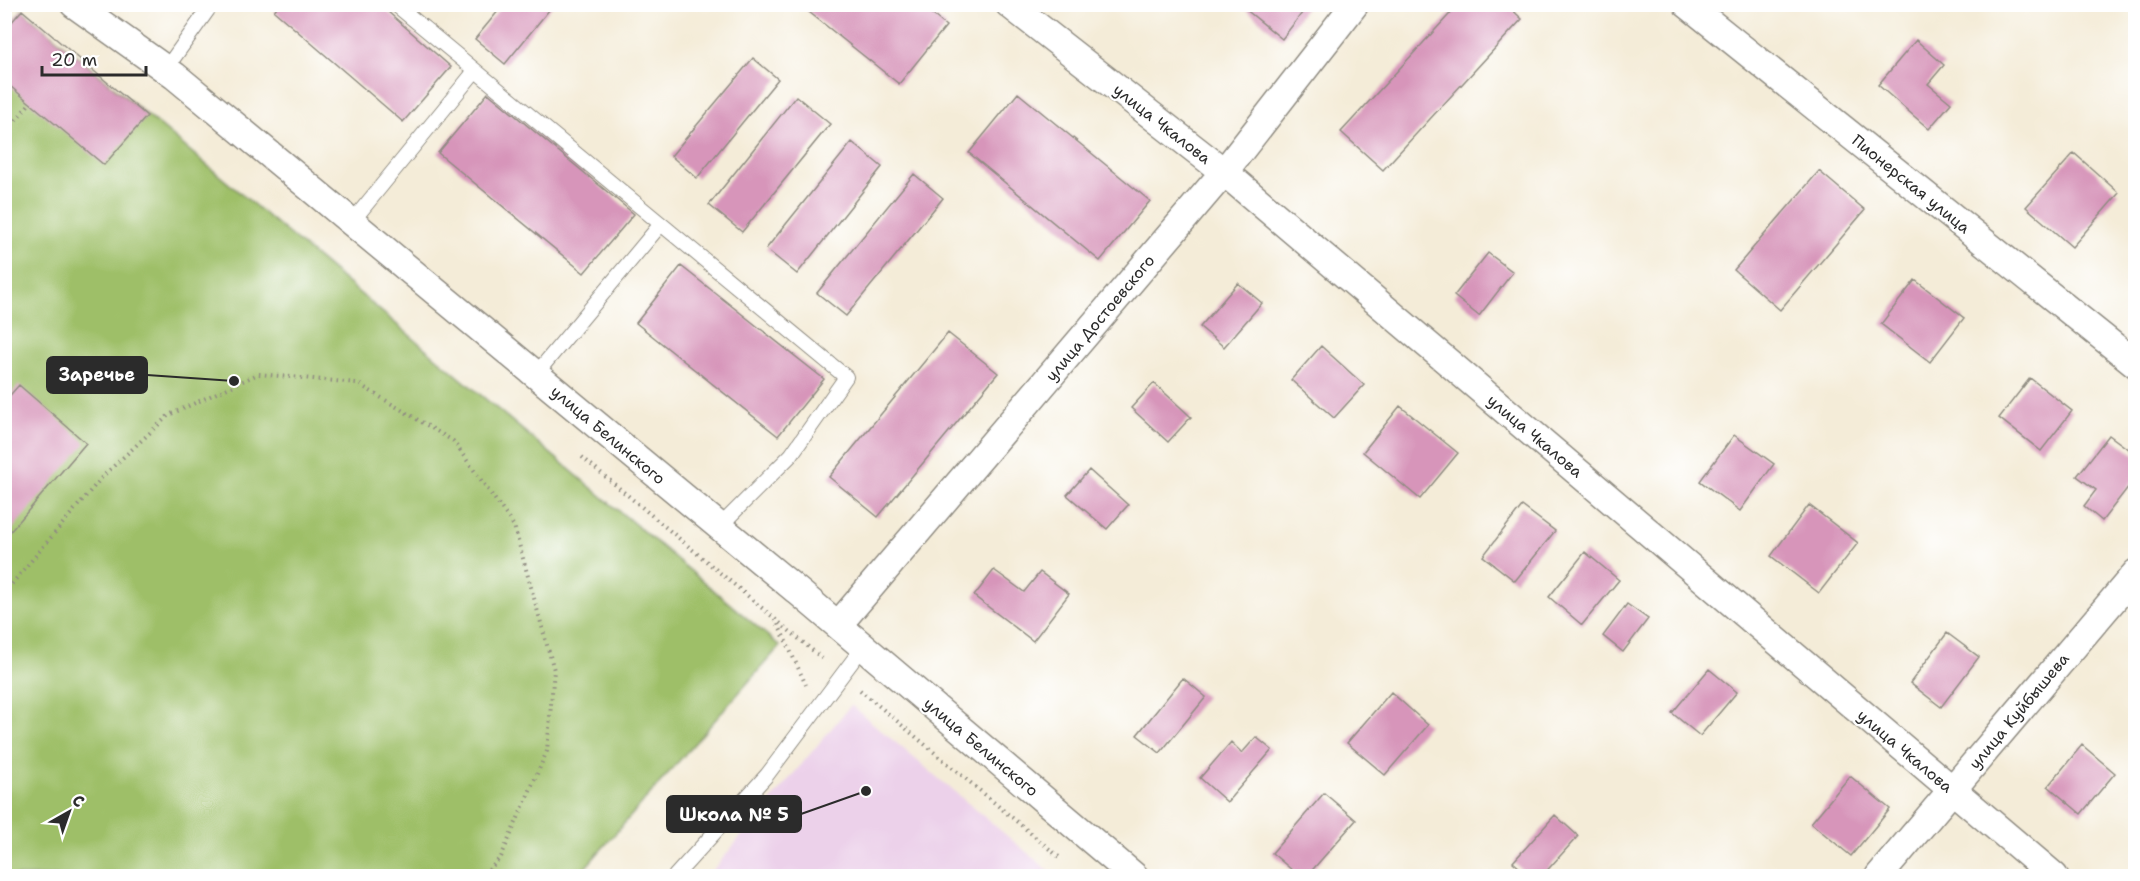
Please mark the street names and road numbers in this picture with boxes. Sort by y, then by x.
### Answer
street label: улица Чкалова [1109,79,1215,169]
street label: Пионерская улица [1848,130,1974,238]
street label: улица Достоевского [1041,250,1159,386]
street label: улица Белинского [546,381,670,489]
street label: улица Чкалова [1483,390,1587,482]
street label: улица Куйбышева [1964,649,2074,773]
street label: улица Белинского [919,693,1043,801]
street label: улица Чкалова [1853,705,1957,797]

